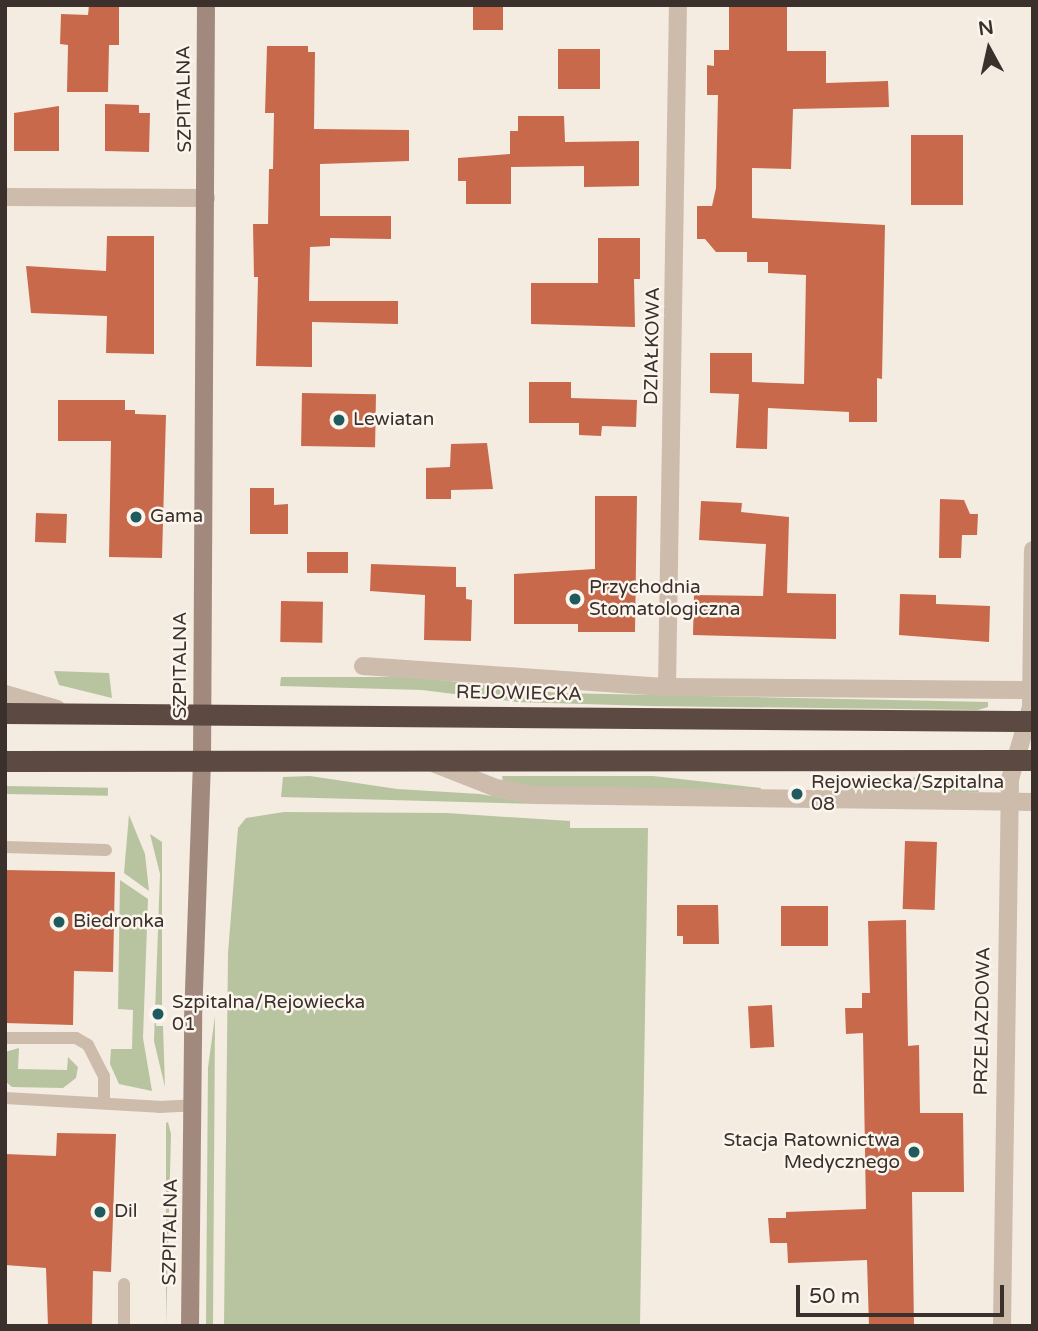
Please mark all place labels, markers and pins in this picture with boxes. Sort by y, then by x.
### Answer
place label: Lewiatan [353,409,434,431]
marker: Lewiatan [331,412,347,428]
place label: Gama [150,506,203,528]
marker: Gama [128,509,144,525]
place label: Przychodnia Stomatologiczna [589,577,740,621]
marker: Przychodnia Stomatologiczna [567,591,583,607]
place label: Rejowiecka/Szpitalna 08 [811,772,1004,816]
marker: Rejowiecka/Szpitalna 08 [789,786,805,802]
place label: Biedronka [73,911,164,933]
marker: Biedronka [51,914,67,930]
place label: Szpitalna/Rejowiecka 01 [172,992,365,1036]
marker: Szpitalna/Rejowiecka 01 [150,1006,166,1022]
place label: Stacja Ratownictwa Medycznego [723,1130,900,1174]
marker: Stacja Ratownictwa Medycznego [906,1144,922,1160]
place label: Dil [114,1201,138,1223]
marker: Dil [92,1204,108,1220]

